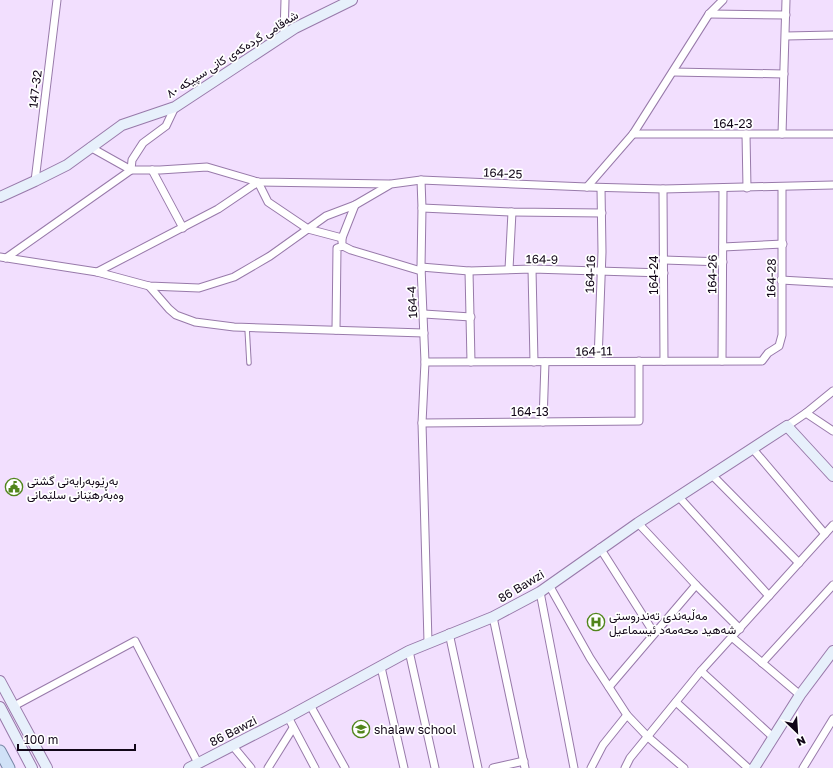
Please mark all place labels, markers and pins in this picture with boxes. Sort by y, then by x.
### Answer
place label: بەڕێوبەرایەتی گشتی وەبەرهێنانی سلێمانی [27,473,124,503]
public building icon: بەڕێوبەرایەتی گشتی وەبەرهێنانی سلێمانی [4,477,24,497]
place label: مەڵبەندی تەندروستی شەهید محەمەد ئیسماعیل [609,608,736,638]
hospital icon: مەڵبەندی تەندروستی شەهید محەمەد ئیسماعیل [586,612,606,632]
school or university icon: shalaw school [351,719,371,739]
place label: shalaw school [374,722,456,737]

